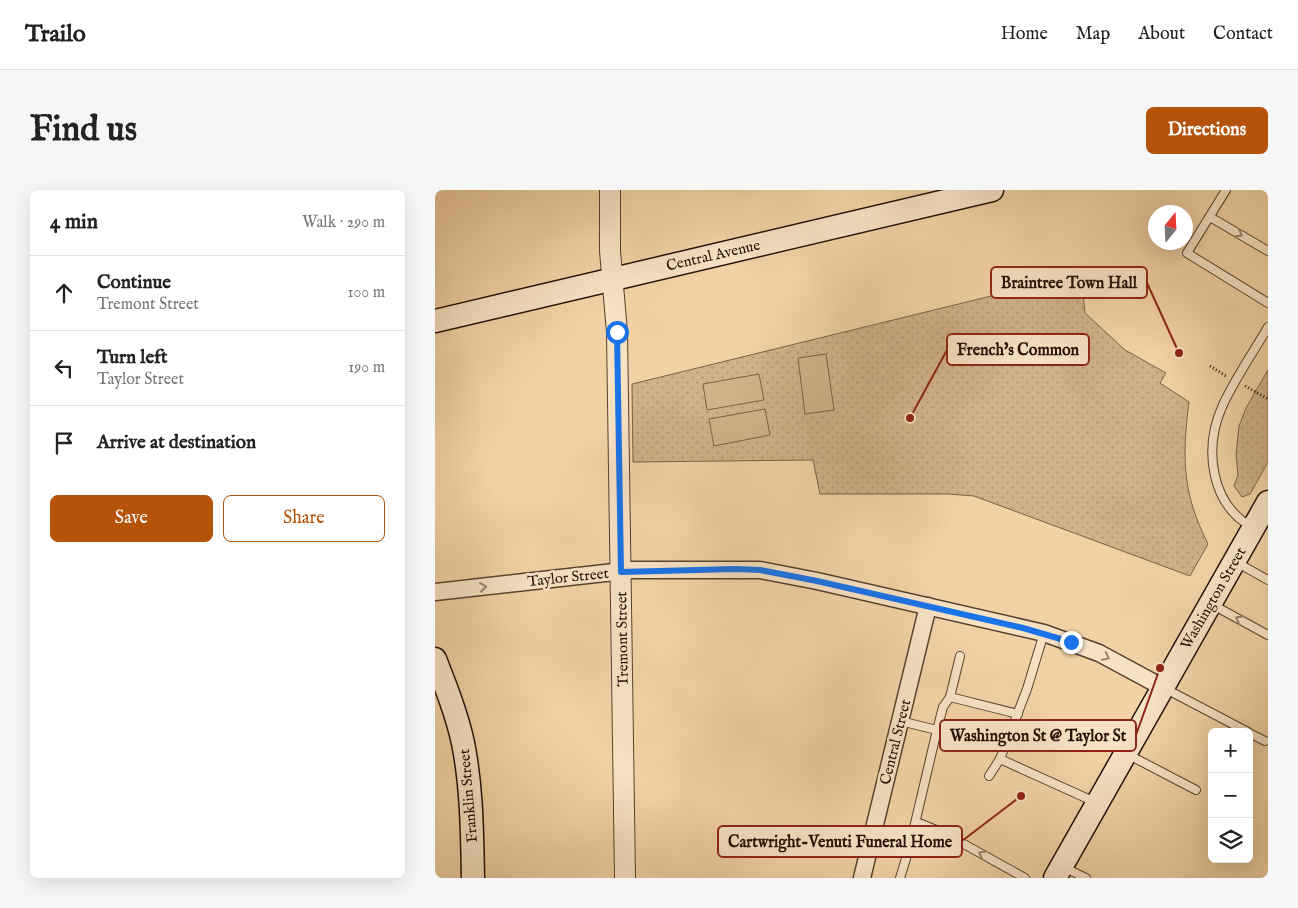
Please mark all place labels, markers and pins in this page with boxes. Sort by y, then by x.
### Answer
callout: Braintree Town Hall [991,267,1147,298]
callout: French's Common [947,334,1089,365]
callout: Washington St @ Taylor St [940,720,1136,751]
callout: Cartwright-Venuti Funeral Home [718,826,962,857]

